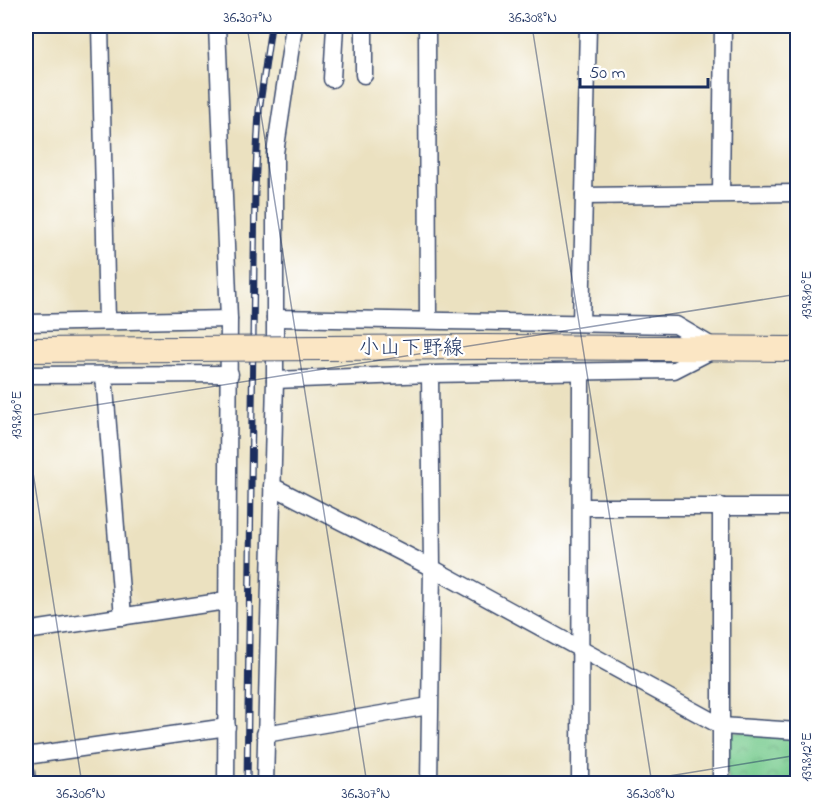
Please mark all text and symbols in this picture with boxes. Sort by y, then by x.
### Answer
text: 36.307°N [224,7,272,29]
text: 36.308°N [509,7,557,29]
scale bar [580,51,708,89]
text: 50 m [589,61,626,87]
text: 139.810°E [796,271,818,319]
street label: 小山下野線 [359,334,464,364]
text: 139.810°E [6,391,28,439]
text: 139.812°E [796,732,818,782]
text: 36.306°N [56,783,106,805]
text: 36.307°N [342,783,390,805]
text: 36.308°N [627,783,675,805]

